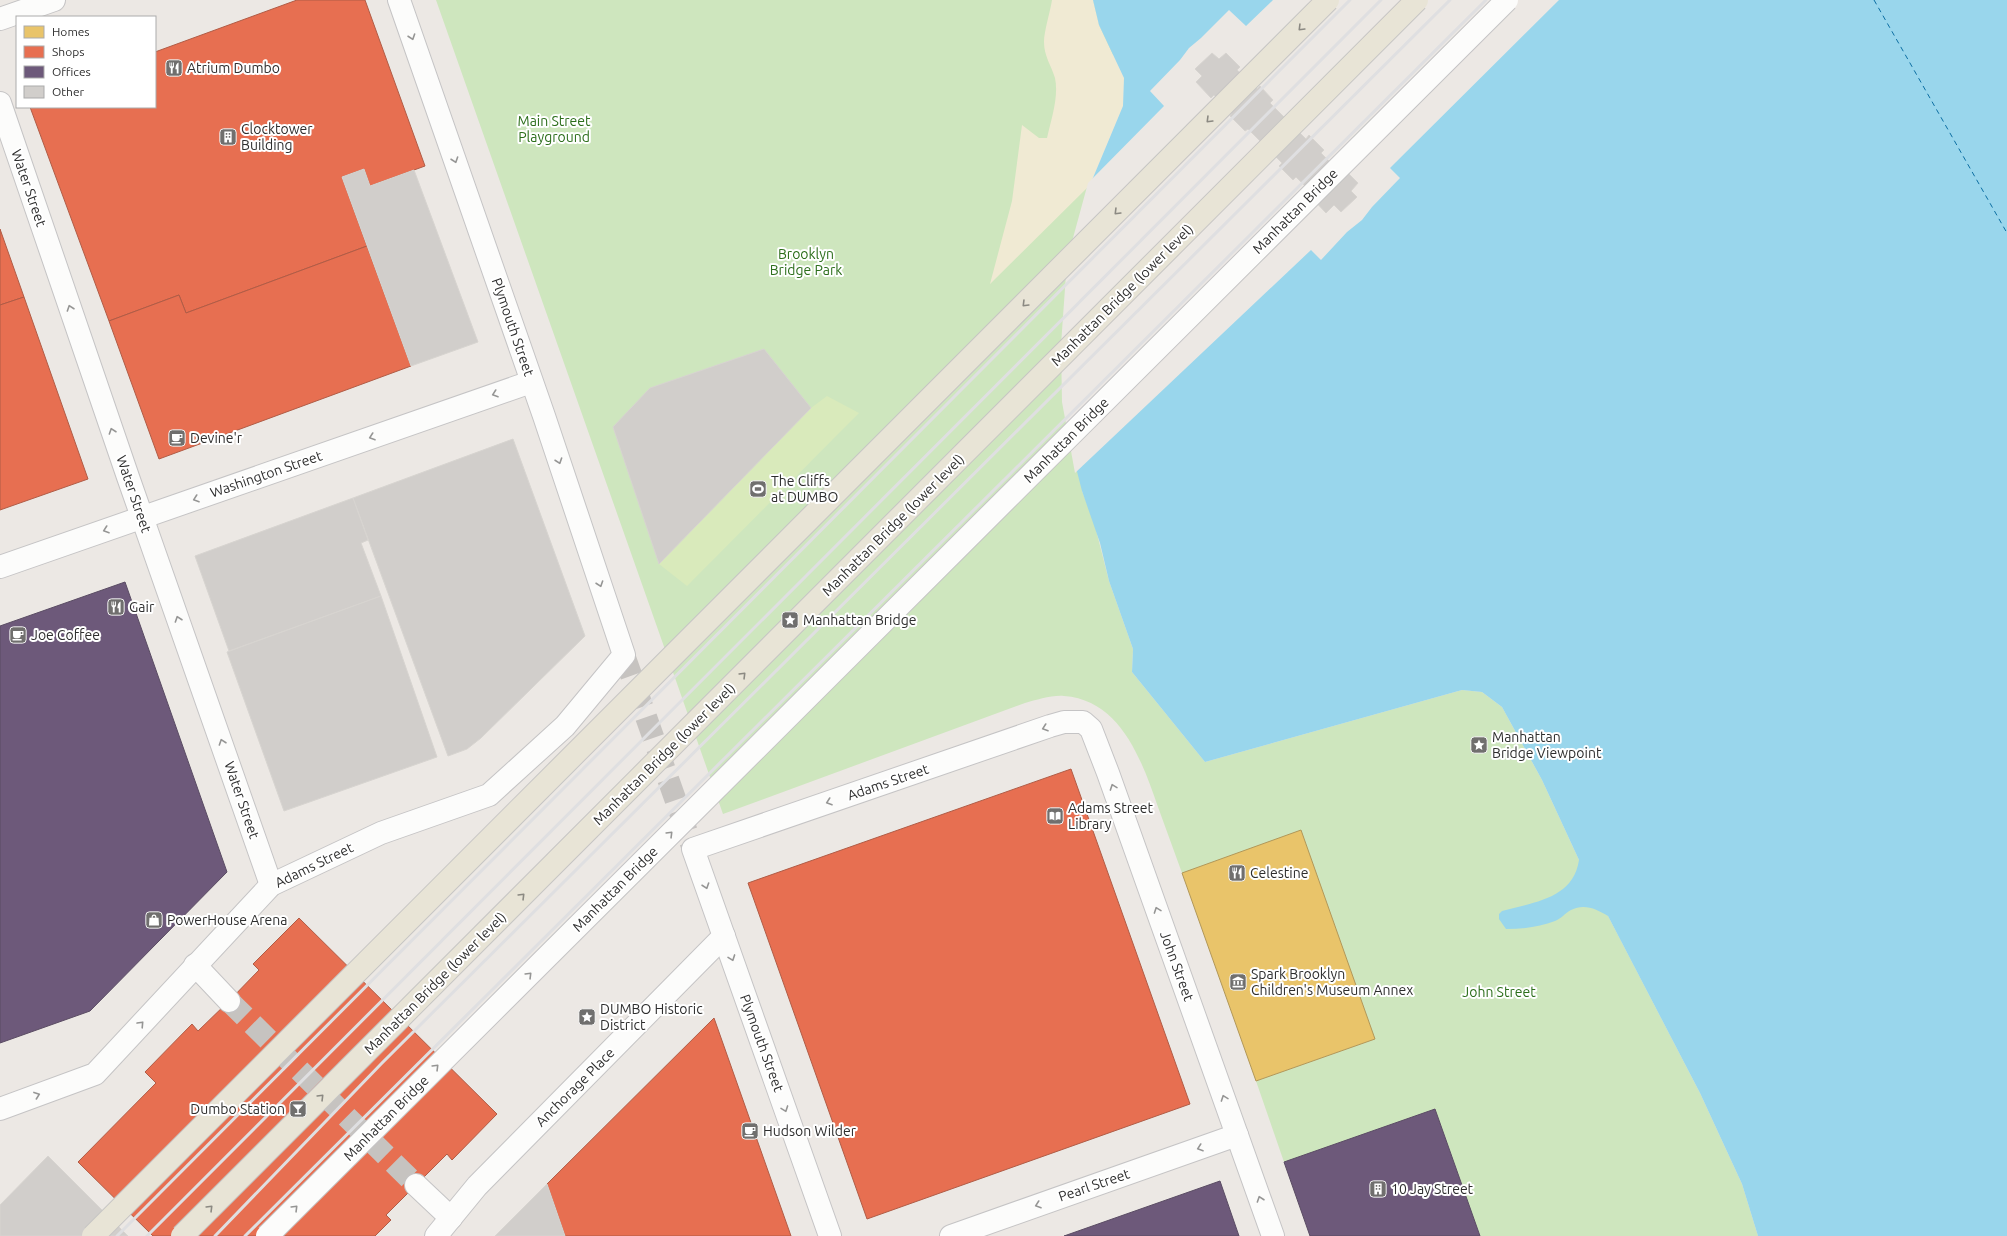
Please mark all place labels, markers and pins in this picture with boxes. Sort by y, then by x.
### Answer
restaurant icon: Atrium Dumbo [164,58,184,78]
place label: Atrium Dumbo [187,60,280,76]
place label: Clocktower Building [241,121,313,153]
building icon: Clocktower Building [218,127,238,147]
cafe icon: Devine'r [167,428,187,448]
place label: Devine'r [190,430,243,446]
place label: The Cliffs at DUMBO [771,473,838,505]
sports icon: The Cliffs at DUMBO [748,479,768,499]
restaurant icon: Gair [106,597,126,617]
place label: Gair [129,599,155,615]
place icon: Manhattan Bridge [780,610,800,630]
place label: Manhattan Bridge [803,612,916,628]
cafe icon: Joe Coffee [8,625,28,645]
place label: Joe Coffee [31,627,100,643]
place label: Manhattan Bridge Viewpoint [1492,729,1602,761]
place icon: Manhattan Bridge Viewpoint [1469,735,1489,755]
place label: Adams Street Library [1068,800,1153,832]
library icon: Adams Street Library [1045,806,1065,826]
restaurant icon: Celestine [1227,863,1247,883]
place label: Celestine [1250,865,1308,881]
shop icon: PowerHouse Arena [144,910,164,930]
place label: PowerHouse Arena [167,912,288,928]
place label: Spark Brooklyn Children's Museum Annex [1251,966,1413,998]
museum icon: Spark Brooklyn Children's Museum Annex [1228,972,1248,992]
place label: DUMBO Historic District [600,1001,703,1033]
place icon: DUMBO Historic District [577,1007,597,1027]
bar icon: Dumbo Station [288,1099,308,1119]
place label: Dumbo Station [190,1101,285,1117]
cafe icon: Hudson Wilder [740,1121,760,1141]
place label: Hudson Wilder [763,1123,857,1139]
building icon: 10 Jay Street [1368,1179,1388,1199]
place label: 10 Jay Street [1391,1181,1474,1197]

